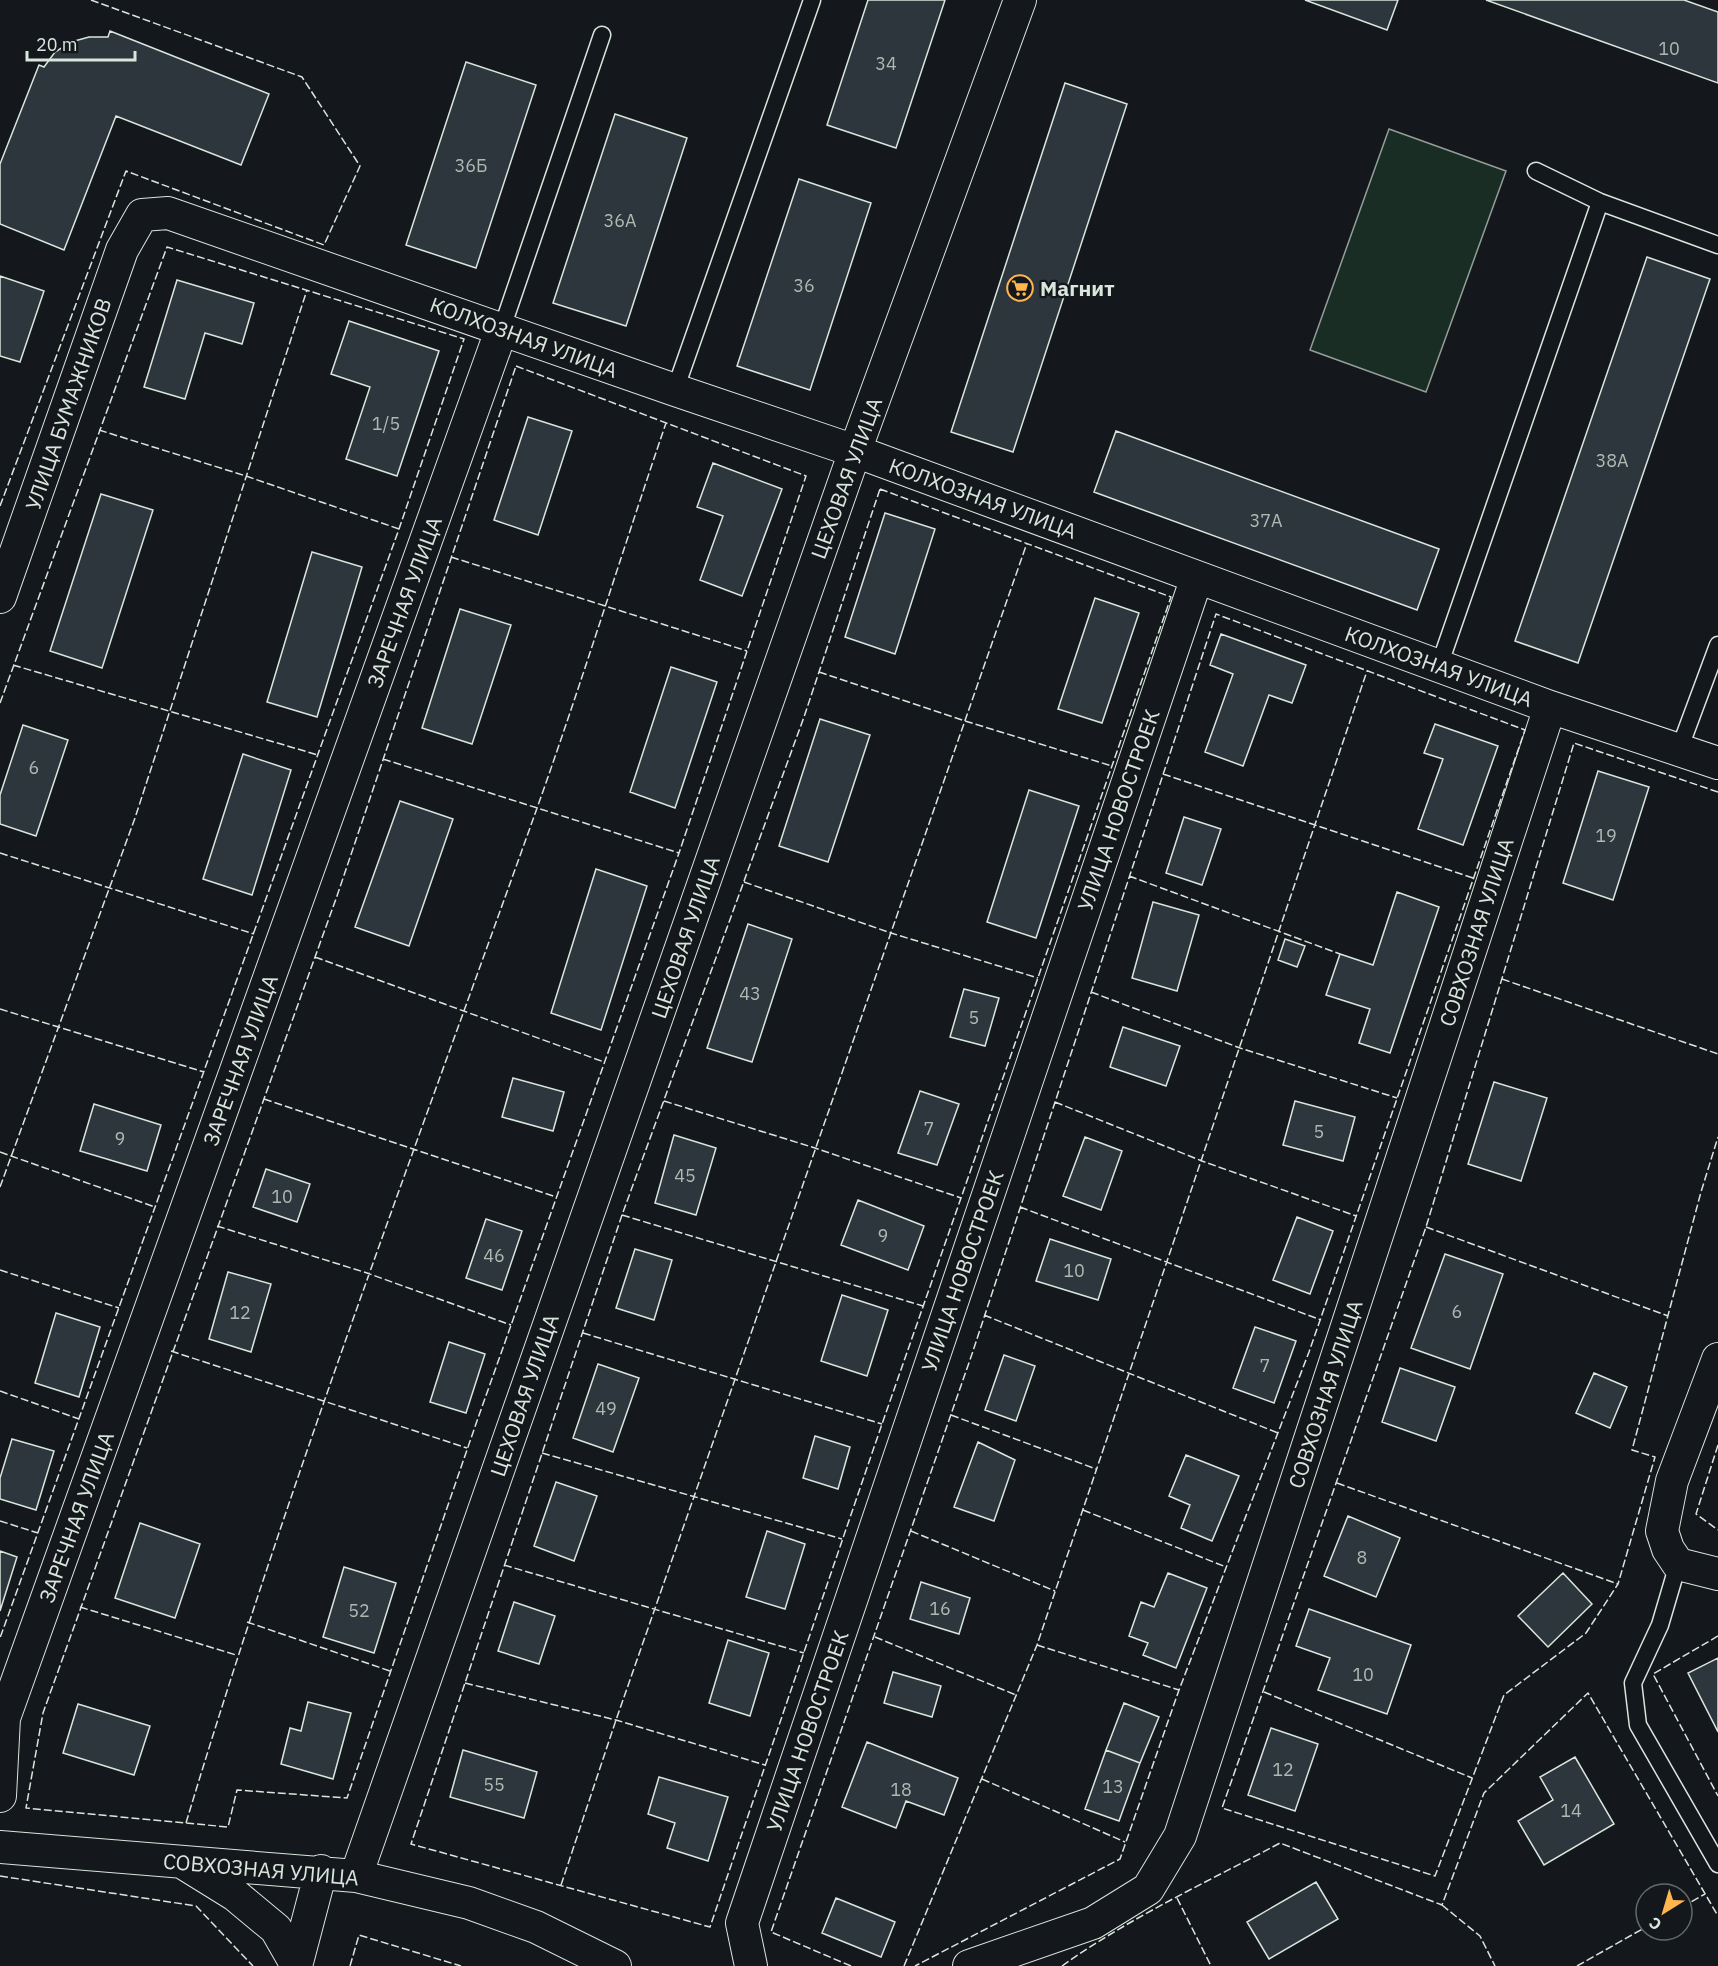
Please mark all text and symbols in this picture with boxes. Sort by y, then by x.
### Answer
scale bar [27,24,135,62]
text: 20 m [36,33,78,56]
house number: 10 [1658,37,1680,60]
house number: 34 [875,52,897,75]
house number: 36Б [454,154,488,177]
house number: 36А [603,209,637,232]
supermarket icon: Магнит [1005,273,1035,303]
house number: 36 [793,274,815,297]
place label: Магнит [1040,274,1115,302]
street label: КОЛХОЗНАЯ УЛИЦА [426,290,622,384]
street label: УЛИЦА БУМАЖНИКОВ [19,294,117,514]
street label: ЦЕХОВАЯ УЛИЦА [804,393,888,563]
house number: 1/5 [372,412,400,435]
house number: 38А [1595,449,1629,472]
street label: КОЛХОЗНАЯ УЛИЦА [885,451,1081,545]
house number: 37А [1249,509,1283,532]
street label: ЗАРЕЧНАЯ УЛИЦА [360,512,448,692]
street label: КОЛХОЗНАЯ УЛИЦА [1341,619,1537,713]
street label: УЛИЦА НОВОСТРОЕК [1070,705,1166,914]
house number: 6 [29,756,39,779]
house number: 19 [1595,824,1617,847]
street label: СОВХОЗНАЯ УЛИЦА [1432,834,1520,1030]
street label: ЦЕХОВАЯ УЛИЦА [644,852,726,1022]
street label: ЗАРЕЧНАЯ УЛИЦА [196,970,284,1150]
house number: 43 [739,982,761,1005]
house number: 5 [969,1006,979,1029]
house number: 7 [924,1117,934,1140]
house number: 5 [1314,1120,1324,1143]
house number: 9 [115,1127,125,1150]
house number: 45 [674,1164,696,1187]
street label: УЛИЦА НОВОСТРОЕК [914,1166,1010,1375]
house number: 10 [271,1185,293,1208]
house number: 9 [878,1224,888,1247]
house number: 46 [483,1244,505,1267]
house number: 10 [1063,1259,1085,1282]
street label: СОВХОЗНАЯ УЛИЦА [1281,1296,1369,1492]
house number: 6 [1452,1300,1462,1323]
house number: 12 [229,1301,251,1324]
street label: ЦЕХОВАЯ УЛИЦА [483,1310,565,1480]
house number: 7 [1260,1354,1270,1377]
house number: 49 [595,1397,617,1420]
street label: ЗАРЕЧНАЯ УЛИЦА [32,1427,120,1607]
house number: 8 [1357,1546,1367,1569]
house number: 16 [929,1597,951,1620]
house number: 52 [348,1599,370,1622]
street label: УЛИЦА НОВОСТРОЕК [759,1626,855,1835]
house number: 10 [1352,1663,1374,1686]
house number: 12 [1272,1758,1294,1781]
house number: 55 [483,1773,505,1796]
house number: 13 [1102,1775,1124,1798]
house number: 18 [890,1778,912,1801]
house number: 14 [1560,1799,1582,1822]
street label: СОВХОЗНАЯ УЛИЦА [162,1846,360,1892]
north arrow [1634,1882,1694,1942]
text: С [1645,1913,1665,1935]

